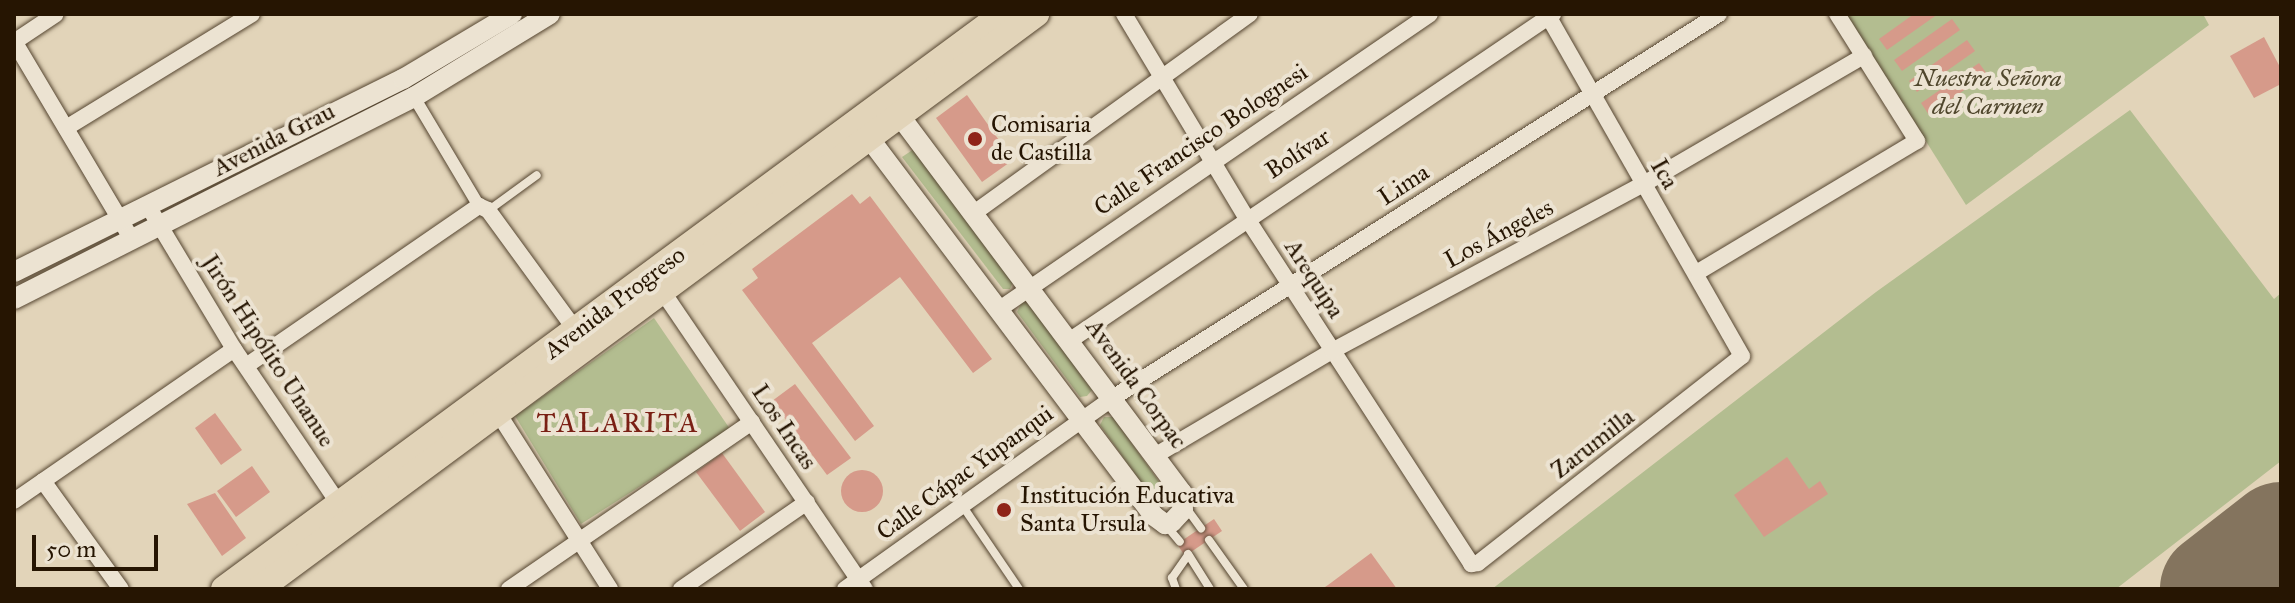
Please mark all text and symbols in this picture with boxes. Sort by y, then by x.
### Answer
street label: Calle Francisco Bolognesi [1089,58,1313,222]
park label: Nuestra Señora del Carmen [1914,65,2062,121]
street label: Avenida Grau [208,97,340,183]
place label: Comisaria de Castilla [991,111,1092,167]
street label: Bolívar [1260,122,1336,186]
marker: Comisaria de Castilla [966,130,984,148]
street label: Ica [1644,154,1684,194]
street label: Lima [1373,158,1435,212]
street label: Los Ángeles [1440,193,1558,275]
street label: Arequipa [1278,234,1350,324]
street label: Avenida Progreso [539,241,691,365]
street label: Jirón Hipólito Unanue [195,250,341,452]
street label: Avenida Corpac [1079,314,1193,454]
street label: Los Incas [745,379,823,475]
street label: Calle Cápac Yupanqui [871,399,1059,547]
street label: Zarumilla [1546,403,1640,485]
district label: TALARITA [536,406,700,440]
place label: Institución Educativa Santa Ursula [1020,482,1234,538]
marker: Institución Educativa Santa Ursula [995,501,1013,519]
scale bar [36,519,162,569]
text: 50 m [46,534,96,564]

